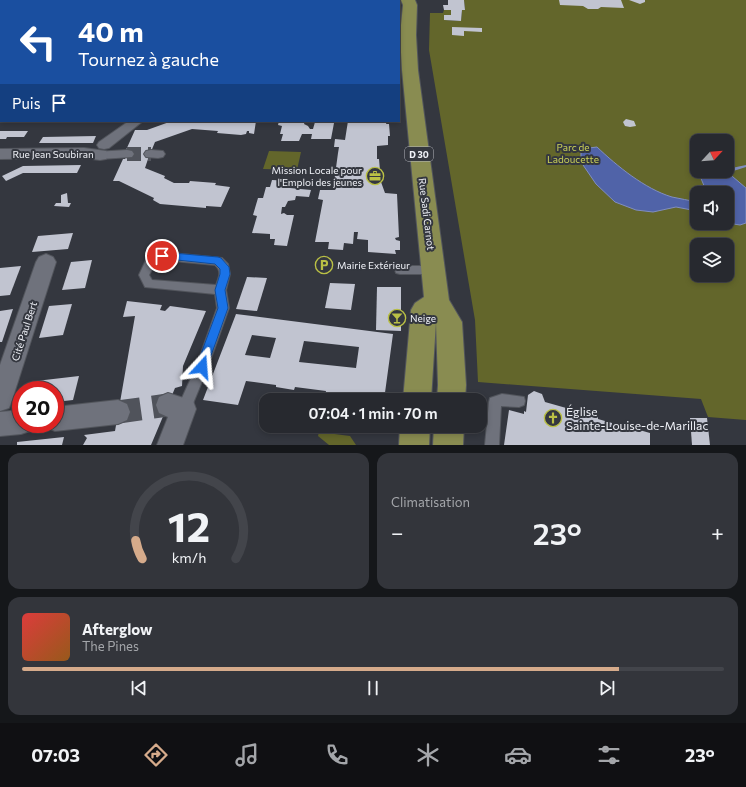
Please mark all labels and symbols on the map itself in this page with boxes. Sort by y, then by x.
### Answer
north arrow [690,134,734,178]
park label: Parc de Ladoucette [547,141,599,165]
road number: D 30 [405,147,433,161]
street label: Rue Jean Soubiran [12,148,94,160]
place label: Mission Locale pour l'Emploi des jeunes [272,164,362,188]
office icon: Mission Locale pour l'Emploi des jeunes [365,166,385,186]
street label: Rue Sadi Carnot [417,177,437,251]
pin [145,239,179,273]
parking icon: Mairie Extérieur [314,255,334,275]
place label: Mairie Extérieur [337,259,410,271]
street label: Cité Paul Bert [9,300,39,362]
bar icon: Neige [387,308,407,328]
place label: Neige [410,312,436,324]
position arrow [181,346,223,388]
speed limit sign: 20 [12,381,64,433]
place label: Église Sainte-Louise-de-Marillac [566,404,708,432]
church icon: Église Sainte-Louise-de-Marillac [543,408,563,428]

